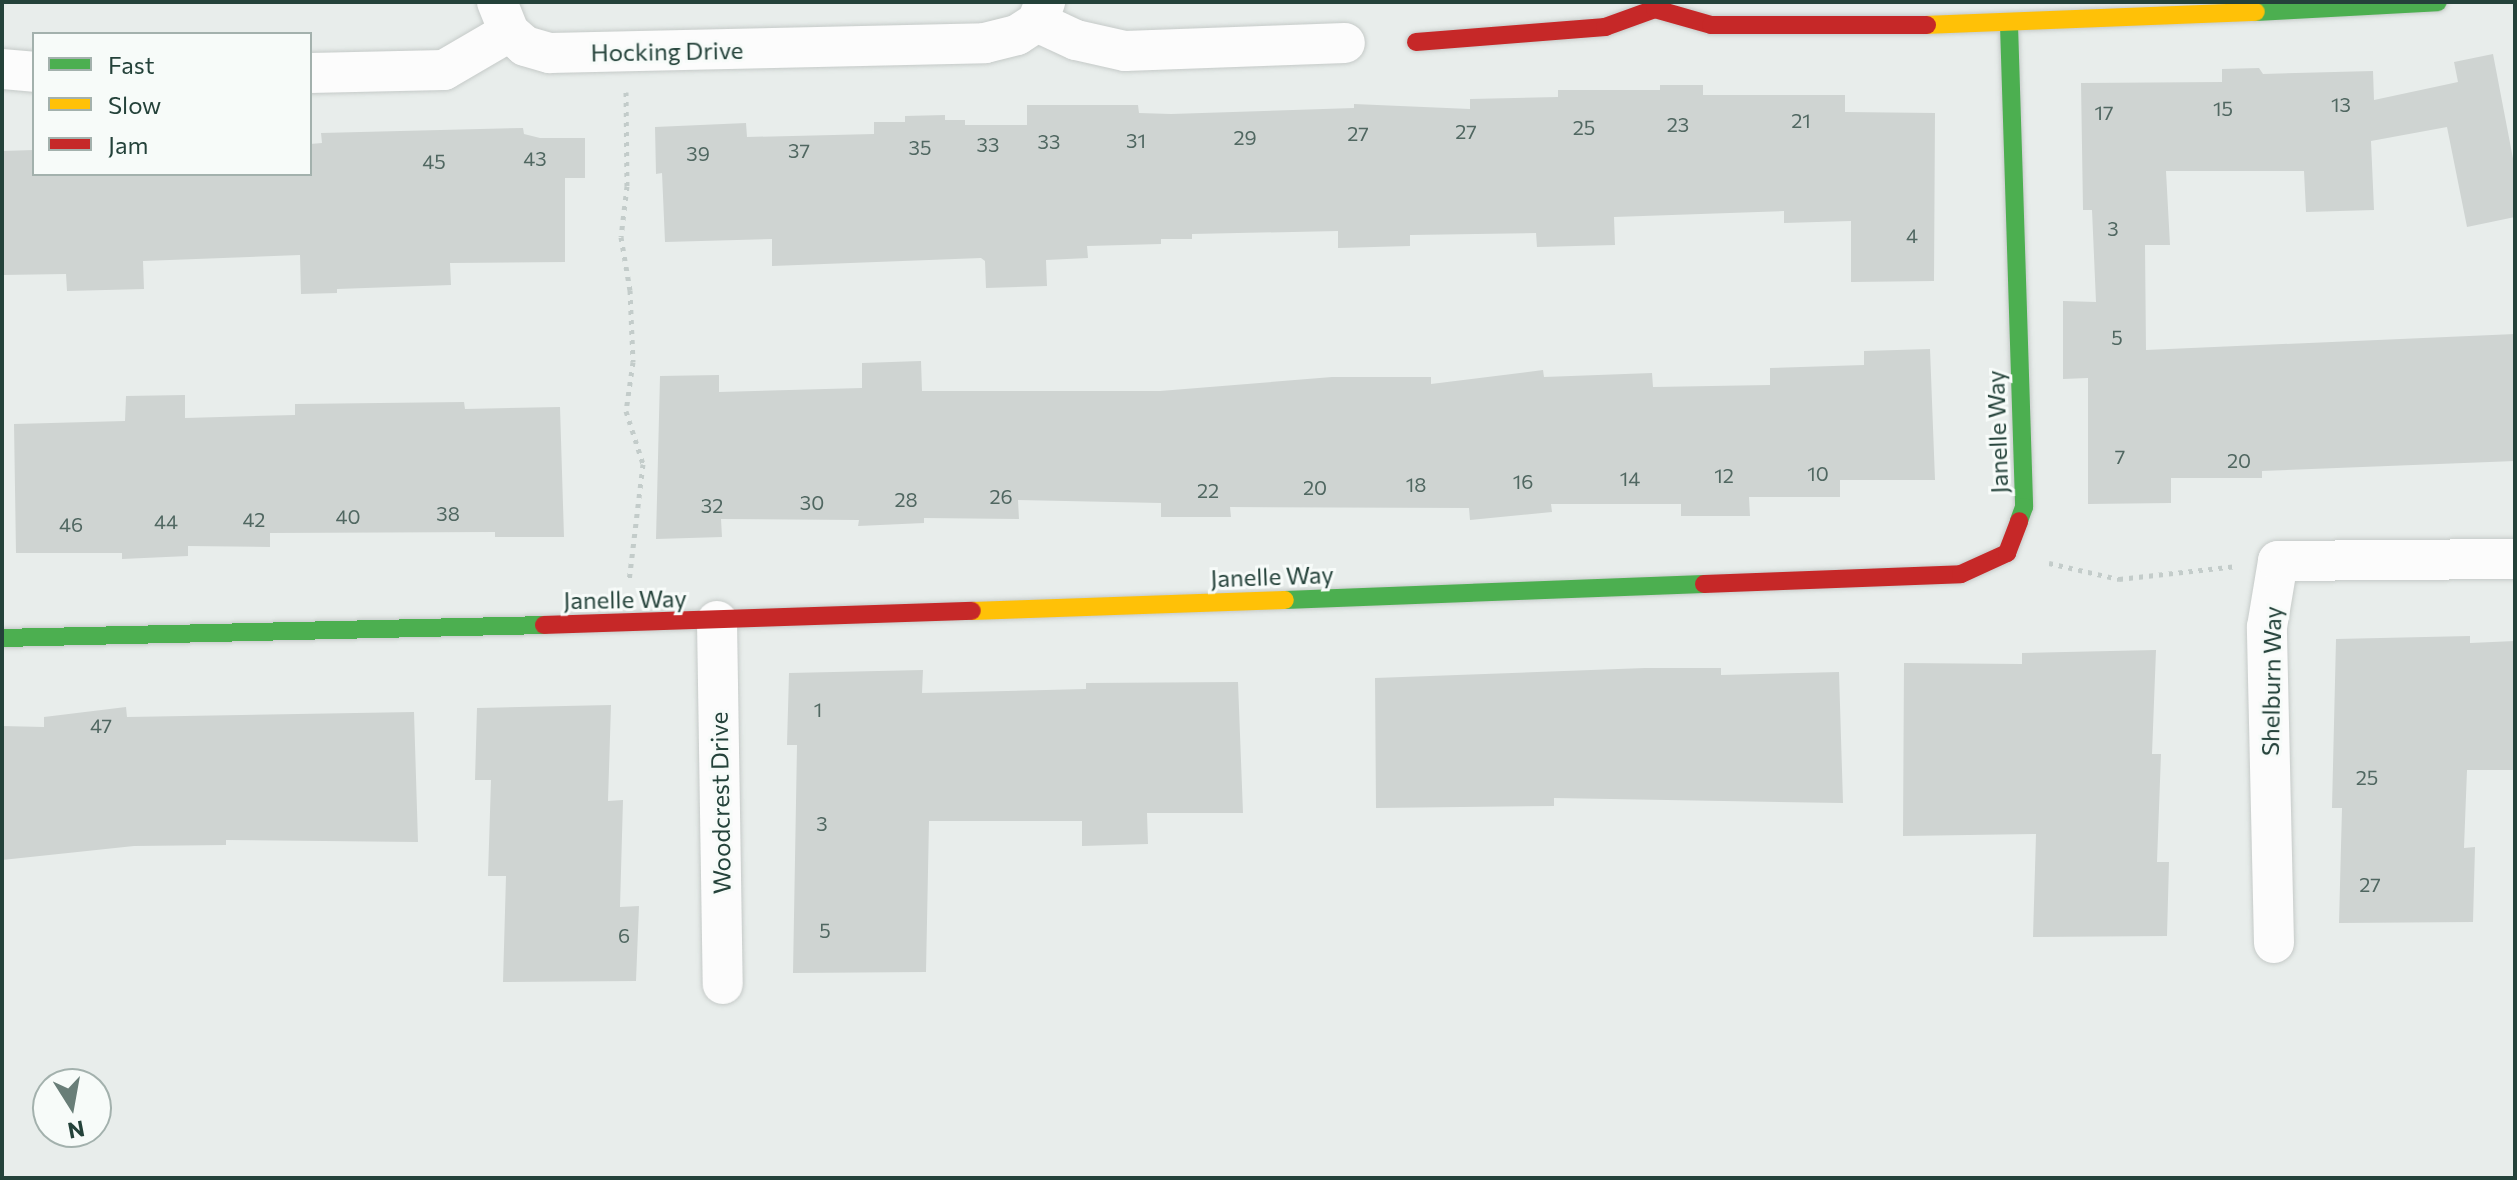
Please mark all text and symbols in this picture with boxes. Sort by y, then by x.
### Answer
legend [32,32,312,176]
street label: Hocking Drive [590,35,744,67]
text: Fast [108,50,155,79]
text: Slow [108,90,161,119]
house number: 13 [2331,92,2351,116]
house number: 15 [2213,96,2233,120]
house number: 17 [2094,100,2114,124]
house number: 21 [1791,108,1811,132]
house number: 23 [1667,112,1689,136]
house number: 25 [1573,115,1595,139]
house number: 27 [1455,119,1477,143]
house number: 27 [1347,121,1369,145]
house number: 29 [1233,125,1257,149]
house number: 31 [1126,128,1146,152]
house number: 33 [1038,129,1060,153]
text: Jam [108,130,148,159]
house number: 33 [977,132,999,156]
house number: 35 [909,135,931,159]
house number: 37 [788,138,810,162]
house number: 39 [686,141,710,165]
house number: 43 [523,146,547,170]
house number: 45 [422,149,446,173]
house number: 3 [2107,216,2119,240]
house number: 4 [1906,223,1918,247]
house number: 5 [2111,325,2123,349]
street label: Janelle Way [1980,370,2014,494]
house number: 7 [2115,444,2125,468]
house number: 20 [2227,448,2251,472]
house number: 10 [1807,461,1829,485]
house number: 12 [1714,463,1734,487]
house number: 14 [1620,466,1640,490]
house number: 16 [1513,469,1533,493]
house number: 18 [1406,472,1426,496]
house number: 20 [1303,475,1327,499]
house number: 22 [1197,478,1219,502]
house number: 26 [989,484,1013,508]
house number: 28 [894,487,918,511]
house number: 30 [800,490,824,514]
house number: 32 [701,493,723,517]
house number: 38 [436,501,460,525]
house number: 40 [335,504,361,528]
house number: 42 [243,507,265,531]
house number: 44 [154,509,178,533]
house number: 46 [59,512,83,536]
street label: Janelle Way [1210,559,1334,593]
street label: Janelle Way [563,584,687,614]
street label: Shelburn Way [2255,606,2287,756]
house number: 1 [814,697,822,721]
street label: Woodcrest Drive [704,712,736,894]
house number: 47 [90,713,112,737]
house number: 25 [2356,765,2378,789]
house number: 3 [816,811,828,835]
house number: 27 [2359,872,2381,896]
house number: 5 [819,918,831,942]
house number: 6 [618,923,630,947]
north arrow [32,1068,112,1148]
text: N [66,1115,87,1145]

